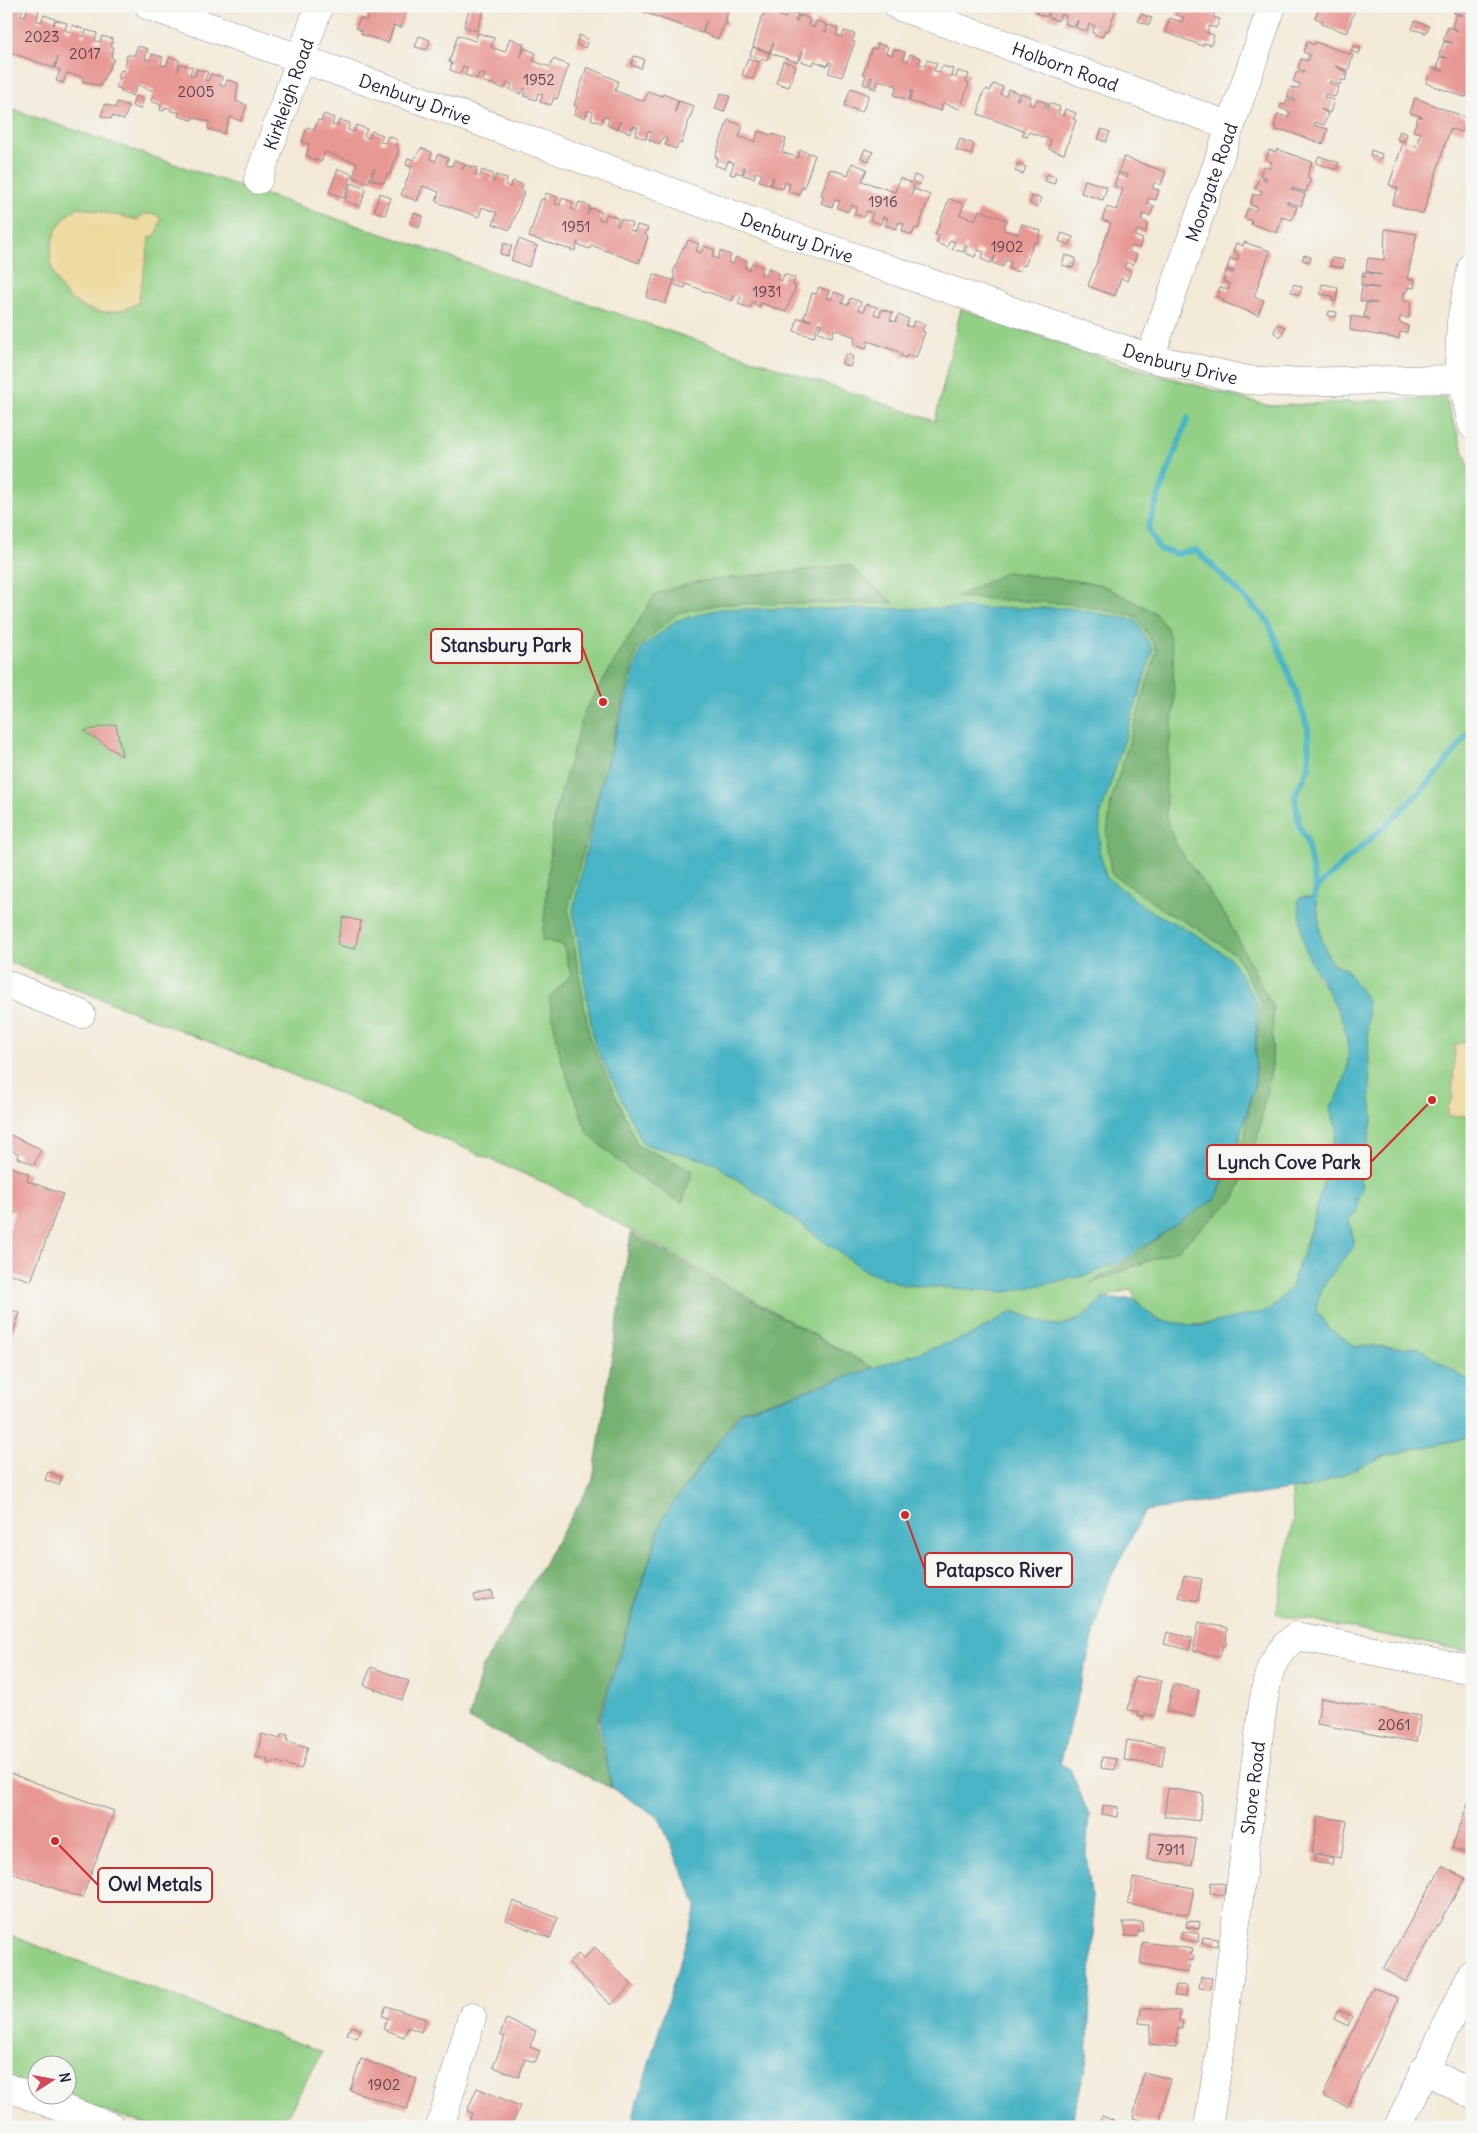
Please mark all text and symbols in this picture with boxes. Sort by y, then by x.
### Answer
house number: 2023 [25,27,59,46]
street label: Kirkleigh Road [258,35,318,153]
street label: Holborn Road [1009,37,1122,96]
house number: 2017 [69,44,101,63]
street label: Denbury Drive [356,68,475,129]
house number: 1952 [523,70,555,89]
house number: 2005 [178,82,214,101]
street label: Moorgate Road [1180,119,1242,245]
house number: 1916 [868,192,898,211]
street label: Denbury Drive [737,207,856,267]
house number: 1951 [561,217,591,236]
house number: 1902 [991,237,1023,256]
house number: 1931 [753,282,781,301]
street label: Denbury Drive [1120,338,1240,389]
callout: Stansbury Park [431,629,582,663]
text: Stansbury Park [440,633,572,657]
callout: Lynch Cove Park [1207,1145,1371,1179]
text: Lynch Cove Park [1217,1150,1361,1174]
callout: Patapsco River [925,1553,1072,1587]
text: Patapsco River [936,1558,1063,1582]
house number: 2061 [1378,1715,1410,1734]
street label: Shore Road [1235,1740,1270,1836]
house number: 7911 [1157,1840,1185,1859]
callout: Owl Metals [98,1868,212,1902]
text: Owl Metals [108,1872,202,1896]
north arrow [28,2056,78,2106]
text: N [55,2071,75,2084]
house number: 1902 [368,2075,400,2094]

